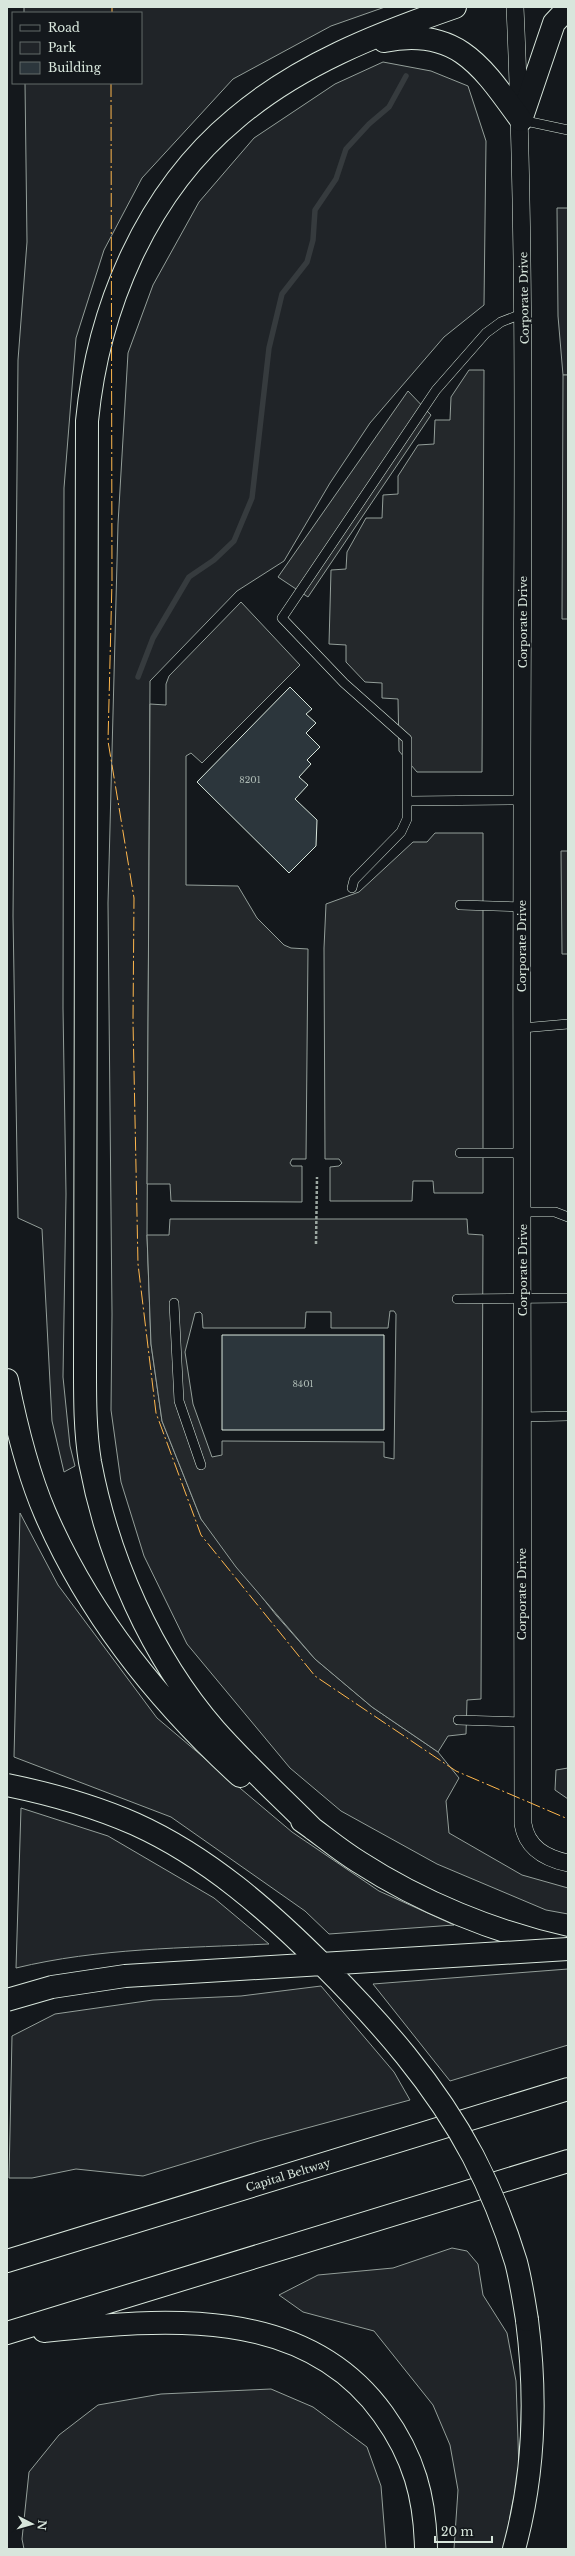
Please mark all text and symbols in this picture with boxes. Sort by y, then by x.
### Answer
legend [12,12,142,84]
text: Road [48,20,80,35]
text: Park [48,40,76,55]
text: Building [48,60,102,75]
street label: Corporate Drive [516,252,532,344]
street label: Corporate Drive [516,576,530,668]
house number: 8201 [239,774,261,785]
street label: Corporate Drive [515,900,529,992]
street label: Corporate Drive [516,1224,530,1316]
house number: 8401 [292,1378,314,1389]
street label: Corporate Drive [515,1548,529,1640]
street label: Capital Beltway [244,2155,332,2195]
north arrow [12,2504,52,2544]
scale bar [435,2518,492,2544]
text: N [34,2519,49,2532]
text: 20 m [441,2524,473,2539]

